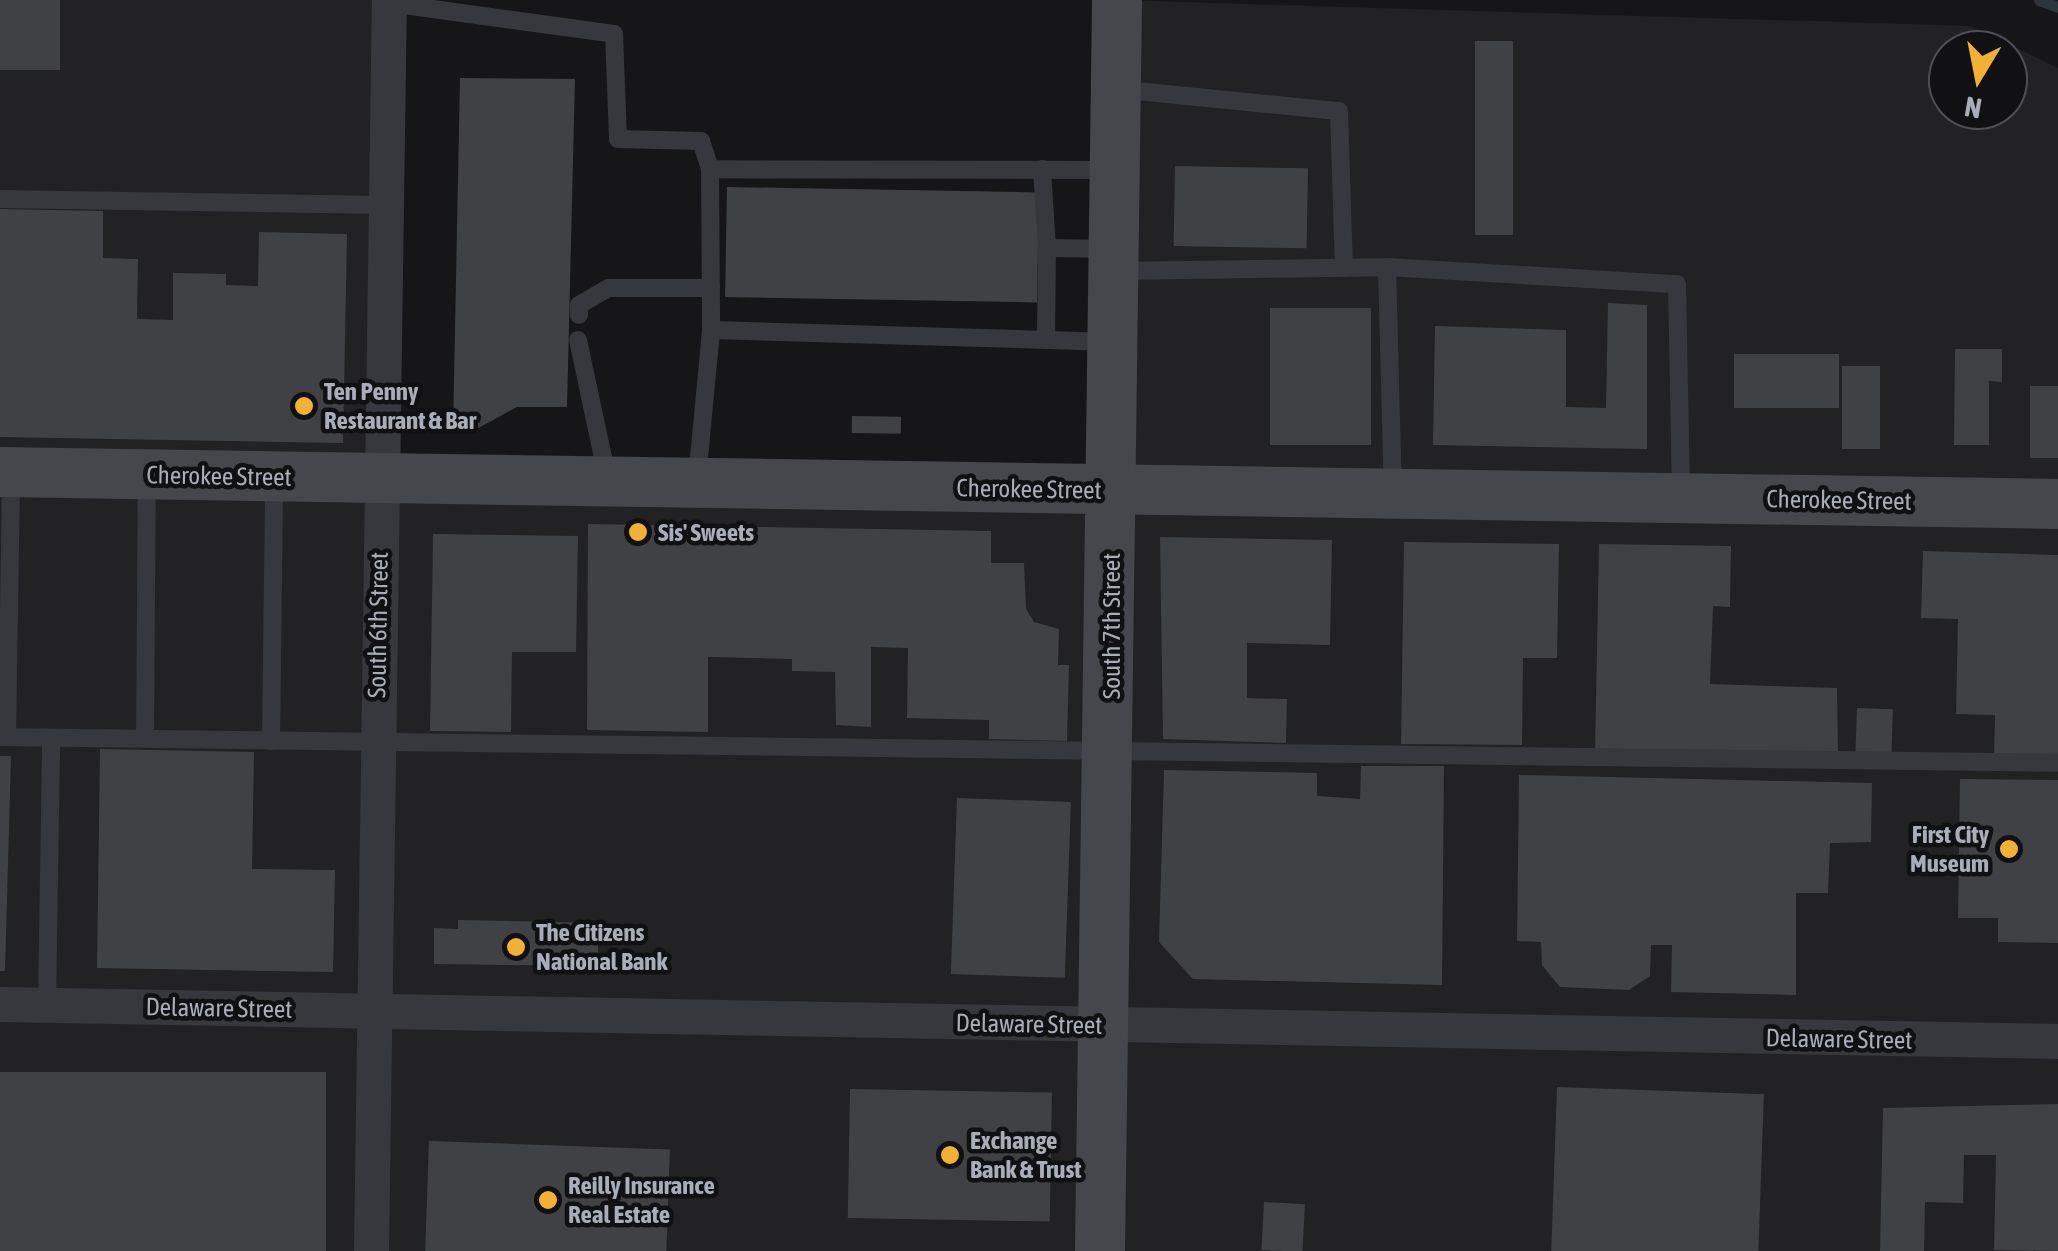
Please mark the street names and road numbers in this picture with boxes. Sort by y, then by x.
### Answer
street label: Cherokee Street [146,460,292,492]
street label: Cherokee Street [956,473,1102,505]
street label: Cherokee Street [1766,484,1912,516]
street label: South 6th Street [362,552,394,698]
street label: South 7th Street [1096,553,1126,699]
street label: Delaware Street [145,992,293,1024]
street label: Delaware Street [955,1008,1103,1040]
street label: Delaware Street [1765,1023,1913,1055]

